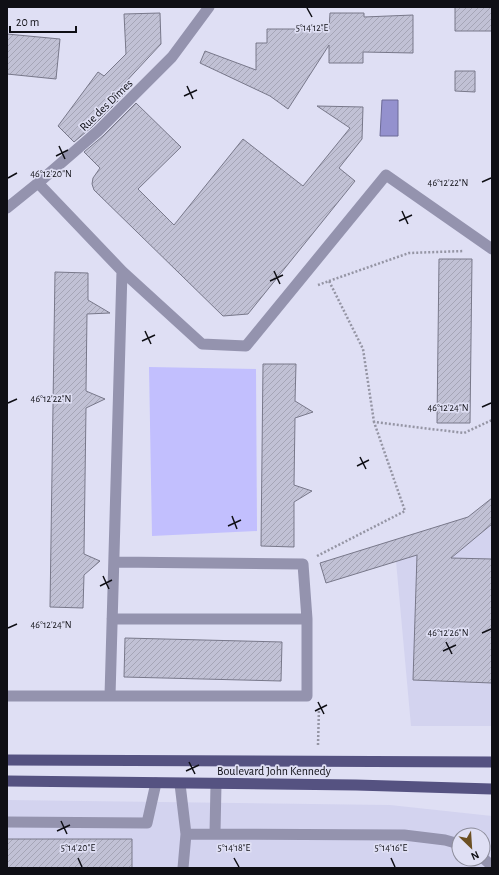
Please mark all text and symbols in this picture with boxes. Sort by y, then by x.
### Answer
scale bar [10,8,76,34]
text: 20 m [16,16,39,28]
text: 5°14'12"E [296,23,328,33]
street label: Rue des Dîmes [77,77,135,133]
text: 46°12'20"N [30,169,72,179]
text: 46°12'22"N [428,178,468,188]
text: 46°12'22"N [31,394,71,404]
text: 46°12'24"N [427,403,469,413]
text: 46°12'24"N [30,620,72,630]
text: 46°12'26"N [428,628,468,638]
street label: Boulevard John Kennedy [217,765,331,778]
north arrow [451,827,491,867]
text: 5°14'20"E [61,843,95,853]
text: 5°14'18"E [218,843,251,853]
text: 5°14'16"E [375,843,408,853]
text: N [469,849,481,862]

